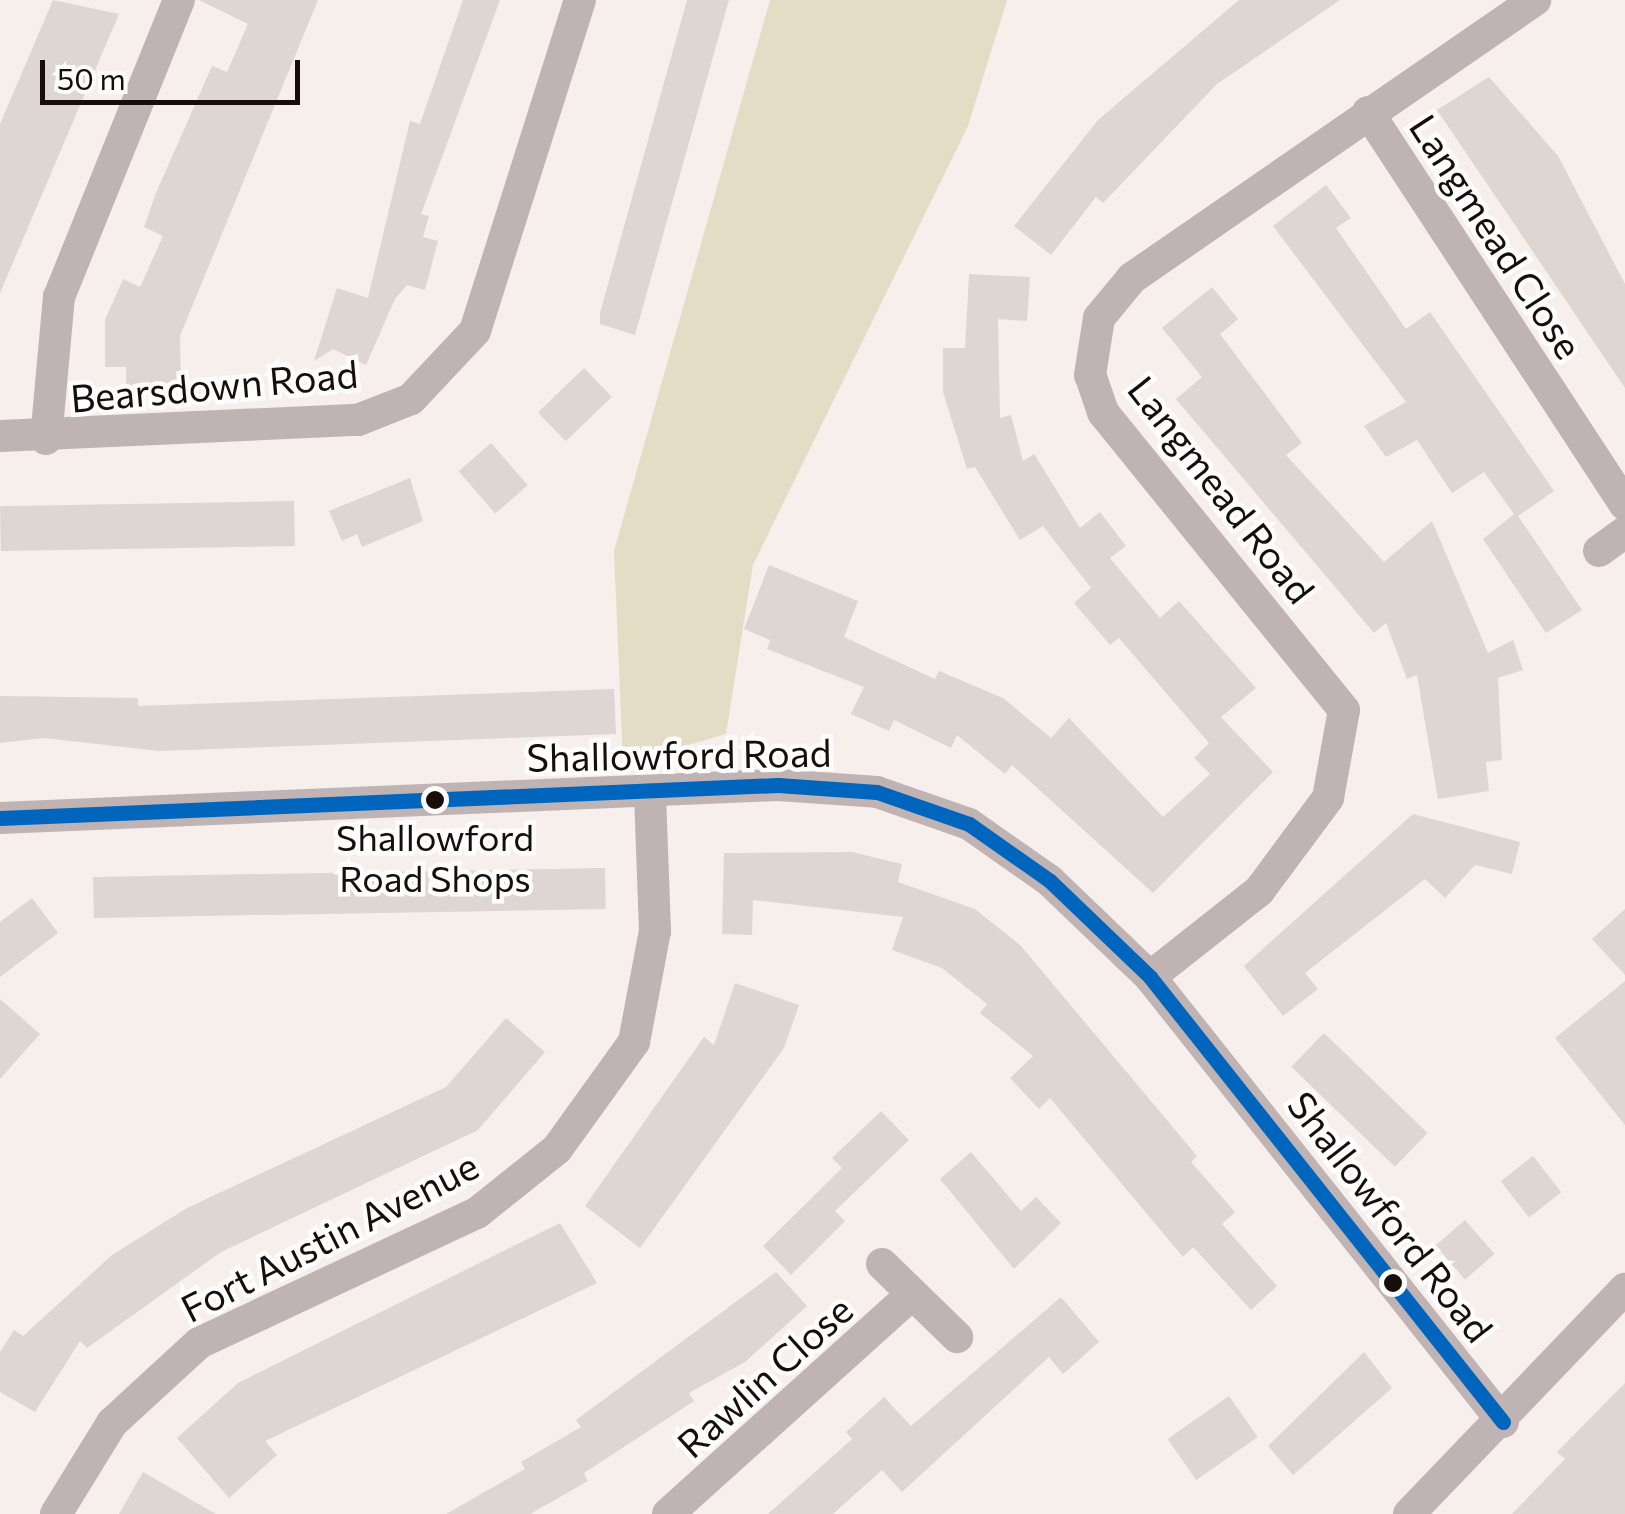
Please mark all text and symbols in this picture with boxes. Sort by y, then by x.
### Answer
scale bar [45,40,305,102]
text: 50 m [57,59,126,96]
street label: Langmead Close [1401,105,1593,367]
street label: Bearsdown Road [68,350,360,420]
street label: Langmead Road [1119,367,1325,611]
street label: Shallowford Road [526,729,832,779]
marker: Shallowford Road Shops [425,790,445,810]
place label: Shallowford Road Shops [336,814,534,899]
street label: Shallowford Road [1279,1082,1503,1350]
street label: Fort Austin Avenue [173,1141,485,1331]
unlabelled marker [1383,1273,1403,1293]
street label: Rawlin Close [667,1286,861,1466]

